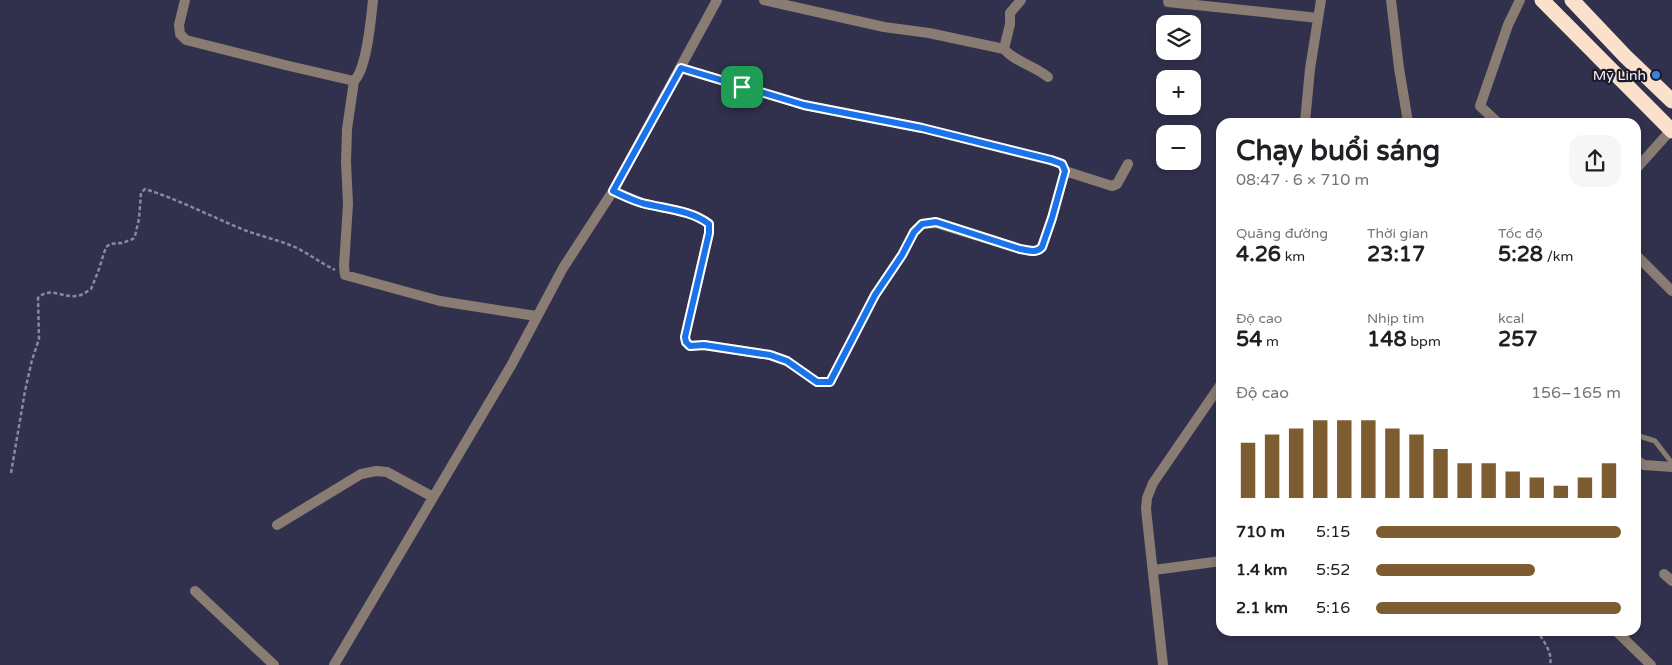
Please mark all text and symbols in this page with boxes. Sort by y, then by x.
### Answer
map controls [1156,15,1201,170]
button: layers [1156,15,1201,60]
pin [721,66,763,108]
place label: Mỹ Linh [1593,67,1646,84]
marker: Mỹ Linh [1650,69,1662,81]
button: + [1156,70,1201,115]
icon: arrive [728,73,756,101]
button: − [1156,125,1201,170]
text: Chạy buổi sáng [1236,134,1440,168]
button: share [1569,135,1621,187]
text: 08:47 · 6 × 710 m [1236,170,1369,190]
text: Quãng đường [1236,225,1328,242]
text: Thời gian [1367,225,1428,242]
text: Tốc độ [1498,225,1543,242]
text: 4.26 [1236,242,1281,267]
text: 23:17 [1367,242,1425,267]
text: 5:28 [1498,242,1543,267]
text: km [1281,248,1305,265]
text: /km [1543,248,1573,265]
text: Độ cao [1236,310,1282,327]
text: Nhịp tim [1367,310,1424,327]
text: kcal [1498,310,1524,327]
text: 54 [1236,327,1262,352]
text: 148 [1367,327,1407,352]
text: 257 [1498,327,1538,352]
text: m [1262,333,1279,350]
text: bpm [1407,333,1441,350]
text: Độ cao [1236,383,1289,403]
text: 156–165 m [1531,383,1621,403]
text: 710 m [1236,522,1285,542]
text: 5:15 [1316,522,1350,542]
text: 1.4 km [1236,560,1288,580]
text: 5:52 [1316,560,1350,580]
text: 2.1 km [1236,598,1288,618]
text: 5:16 [1316,598,1350,618]

